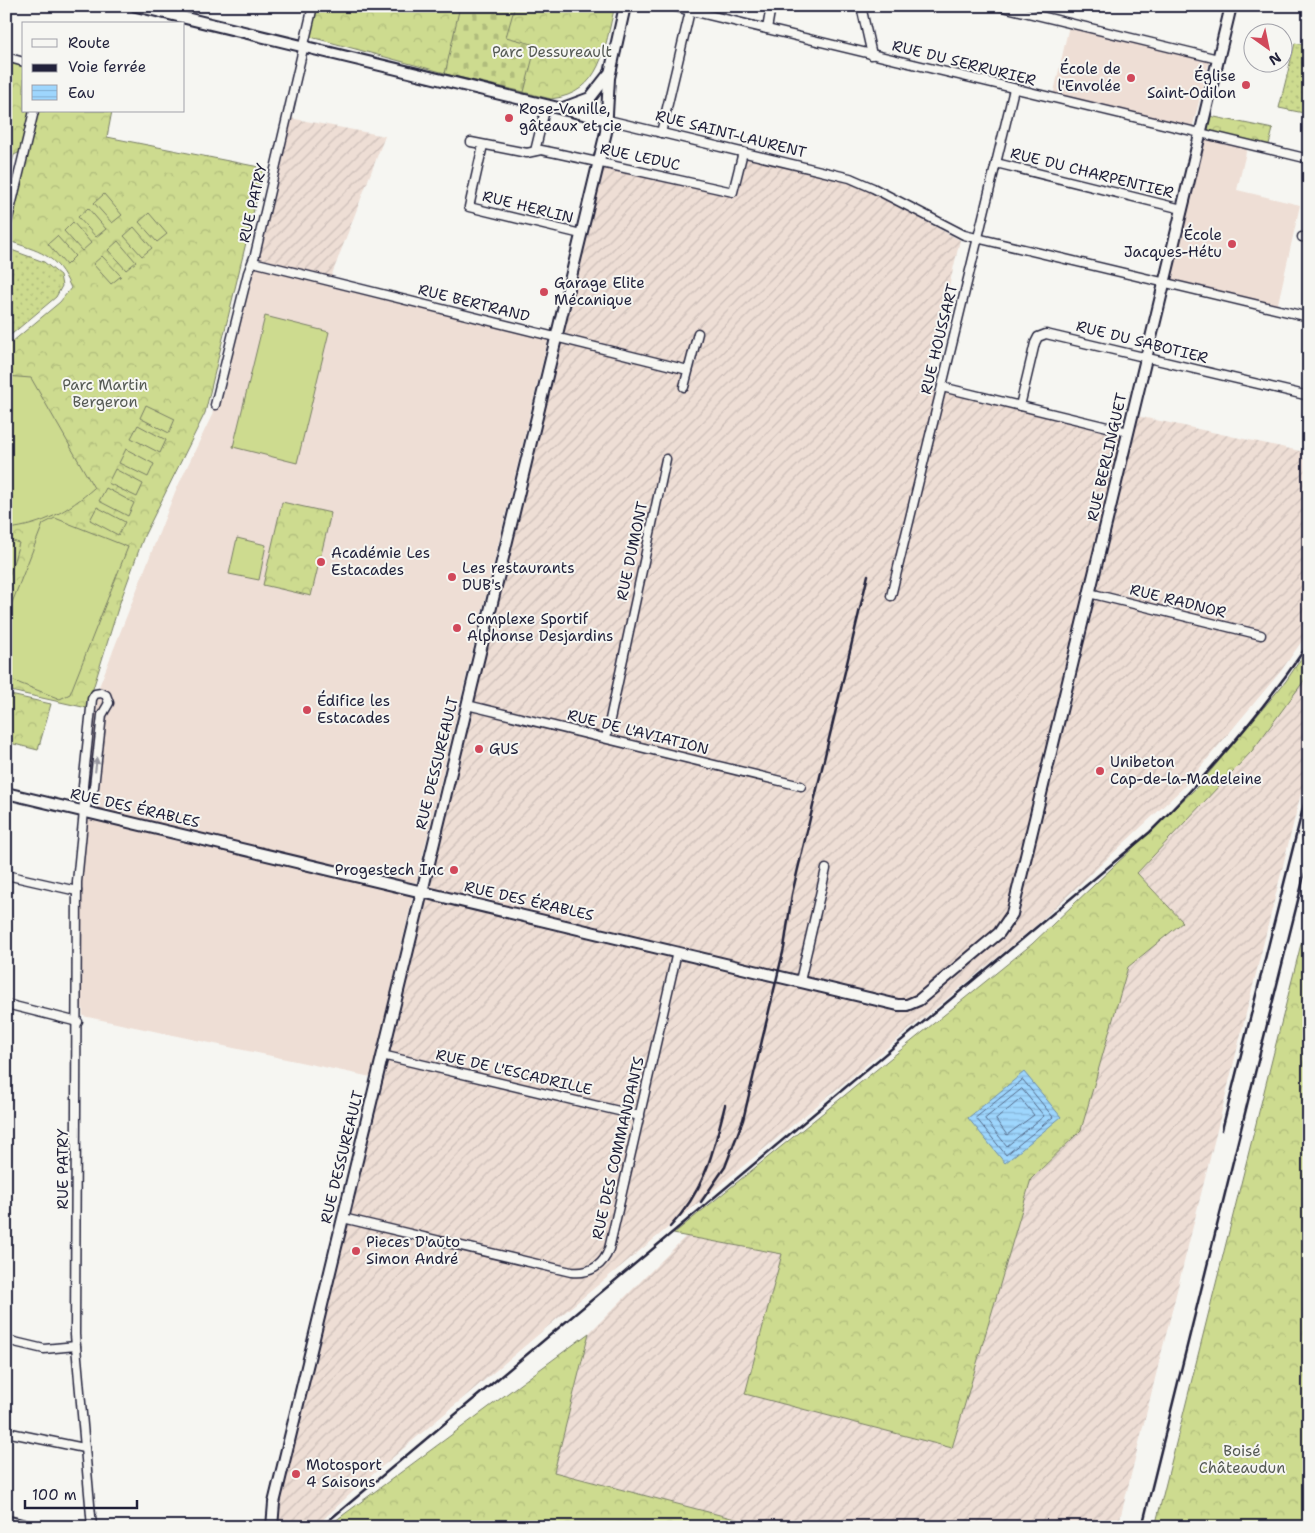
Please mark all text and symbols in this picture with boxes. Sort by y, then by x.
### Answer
legend [22,22,185,112]
north arrow [1242,22,1292,72]
text: Route [68,33,110,53]
street label: RUE DU SERRURIER [890,35,1038,91]
park label: Parc Dessureault [492,42,612,62]
text: N [1266,48,1285,69]
text: Voie ferrée [68,57,146,77]
place label: École de l'Envolée [1058,58,1121,96]
place label: Église Saint-Odilon [1147,65,1236,103]
marker: École de l'Envolée [1125,72,1137,84]
marker: Église Saint-Odilon [1240,79,1252,91]
text: Eau [68,83,95,103]
place label: Rose-Vanille, gâteaux et cie [519,99,622,136]
street label: RUE SAINT-LAURENT [653,106,809,162]
marker: Rose-Vanille, gâteaux et cie [503,112,515,124]
street label: RUE LEDUC [598,139,682,175]
street label: RUE DU CHARPENTIER [1008,143,1176,203]
street label: RUE PATRY [234,161,272,245]
street label: RUE HERLIN [480,186,576,228]
place label: École Jacques-Hétu [1124,224,1222,262]
marker: École Jacques-Hétu [1226,238,1238,250]
place label: Garage Elite Mécanique [554,273,645,310]
street label: RUE BERTRAND [416,279,532,327]
street label: RUE HOUSSART [916,282,962,396]
marker: Garage Elite Mécanique [538,286,550,298]
street label: RUE DU SABOTIER [1074,316,1210,368]
park label: Parc Martin Bergeron [62,375,148,412]
street label: RUE BERLINGUET [1083,391,1131,523]
street label: RUE DUMONT [612,500,652,602]
place label: Académie Les Estacades [331,543,430,580]
marker: Académie Les Estacades [315,556,327,568]
place label: Les restaurants DUB's [462,558,575,595]
marker: Les restaurants DUB's [446,571,458,583]
street label: RUE RADNOR [1128,579,1228,623]
place label: Complexe Sportif Alphonse Desjardins [467,609,613,646]
marker: Complexe Sportif Alphonse Desjardins [451,622,463,634]
place label: Édifice les Estacades [317,690,390,728]
street label: RUE DESSUREAULT [411,694,463,832]
marker: Édifice les Estacades [301,704,313,716]
street label: RUE DE L'AVIATION [565,705,711,759]
place label: GUS [489,739,519,759]
marker: GUS [473,743,485,755]
place label: Unibeton Cap-de-la-Madeleine [1110,752,1262,789]
one-way arrow [92,756,100,772]
marker: Unibeton Cap-de-la-Madeleine [1094,765,1106,777]
street label: RUE DES ÉRABLES [68,782,202,833]
place label: Progestech Inc [335,860,444,880]
marker: Progestech Inc [448,864,460,876]
street label: RUE DES ÉRABLES [462,875,596,926]
street label: RUE DE L'ESCADRILLE [434,1044,594,1100]
street label: RUE DES COMMANDANTS [587,1055,649,1241]
street label: RUE DESSUREAULT [316,1088,368,1226]
street label: RUE PATRY [53,1128,73,1210]
place label: Pieces D'auto Simon André [366,1232,460,1269]
marker: Pieces D'auto Simon André [350,1245,362,1257]
park label: Boisé Châteaudun [1199,1441,1285,1478]
place label: Motosport 4 Saisons [306,1455,382,1492]
marker: Motosport 4 Saisons [290,1468,302,1480]
scale bar [25,1478,138,1510]
text: 100 m [32,1485,77,1505]

